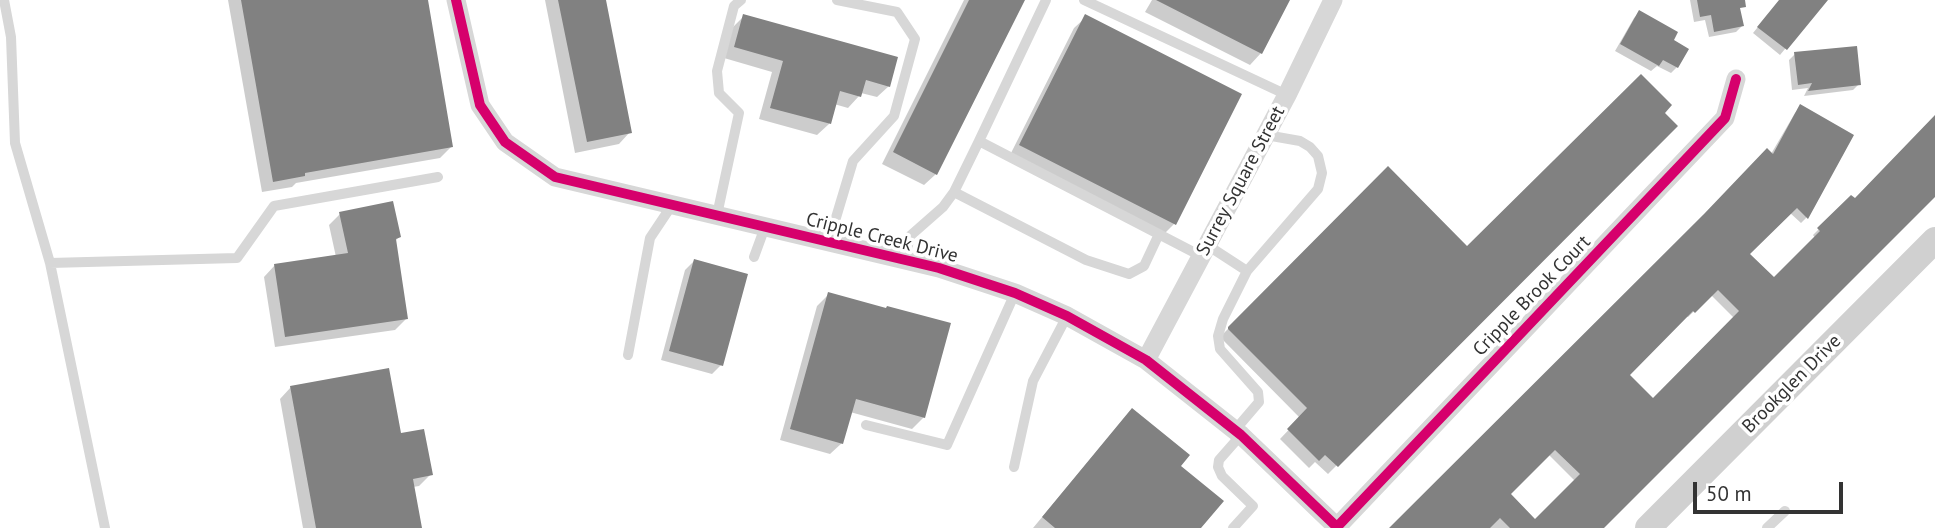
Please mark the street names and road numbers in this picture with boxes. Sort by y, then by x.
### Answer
street label: Surrey Square Street [1192,102,1290,260]
street label: Cripple Creek Drive [804,208,960,268]
street label: Cripple Brook Court [1469,231,1595,361]
street label: Brookglen Drive [1738,330,1846,438]

